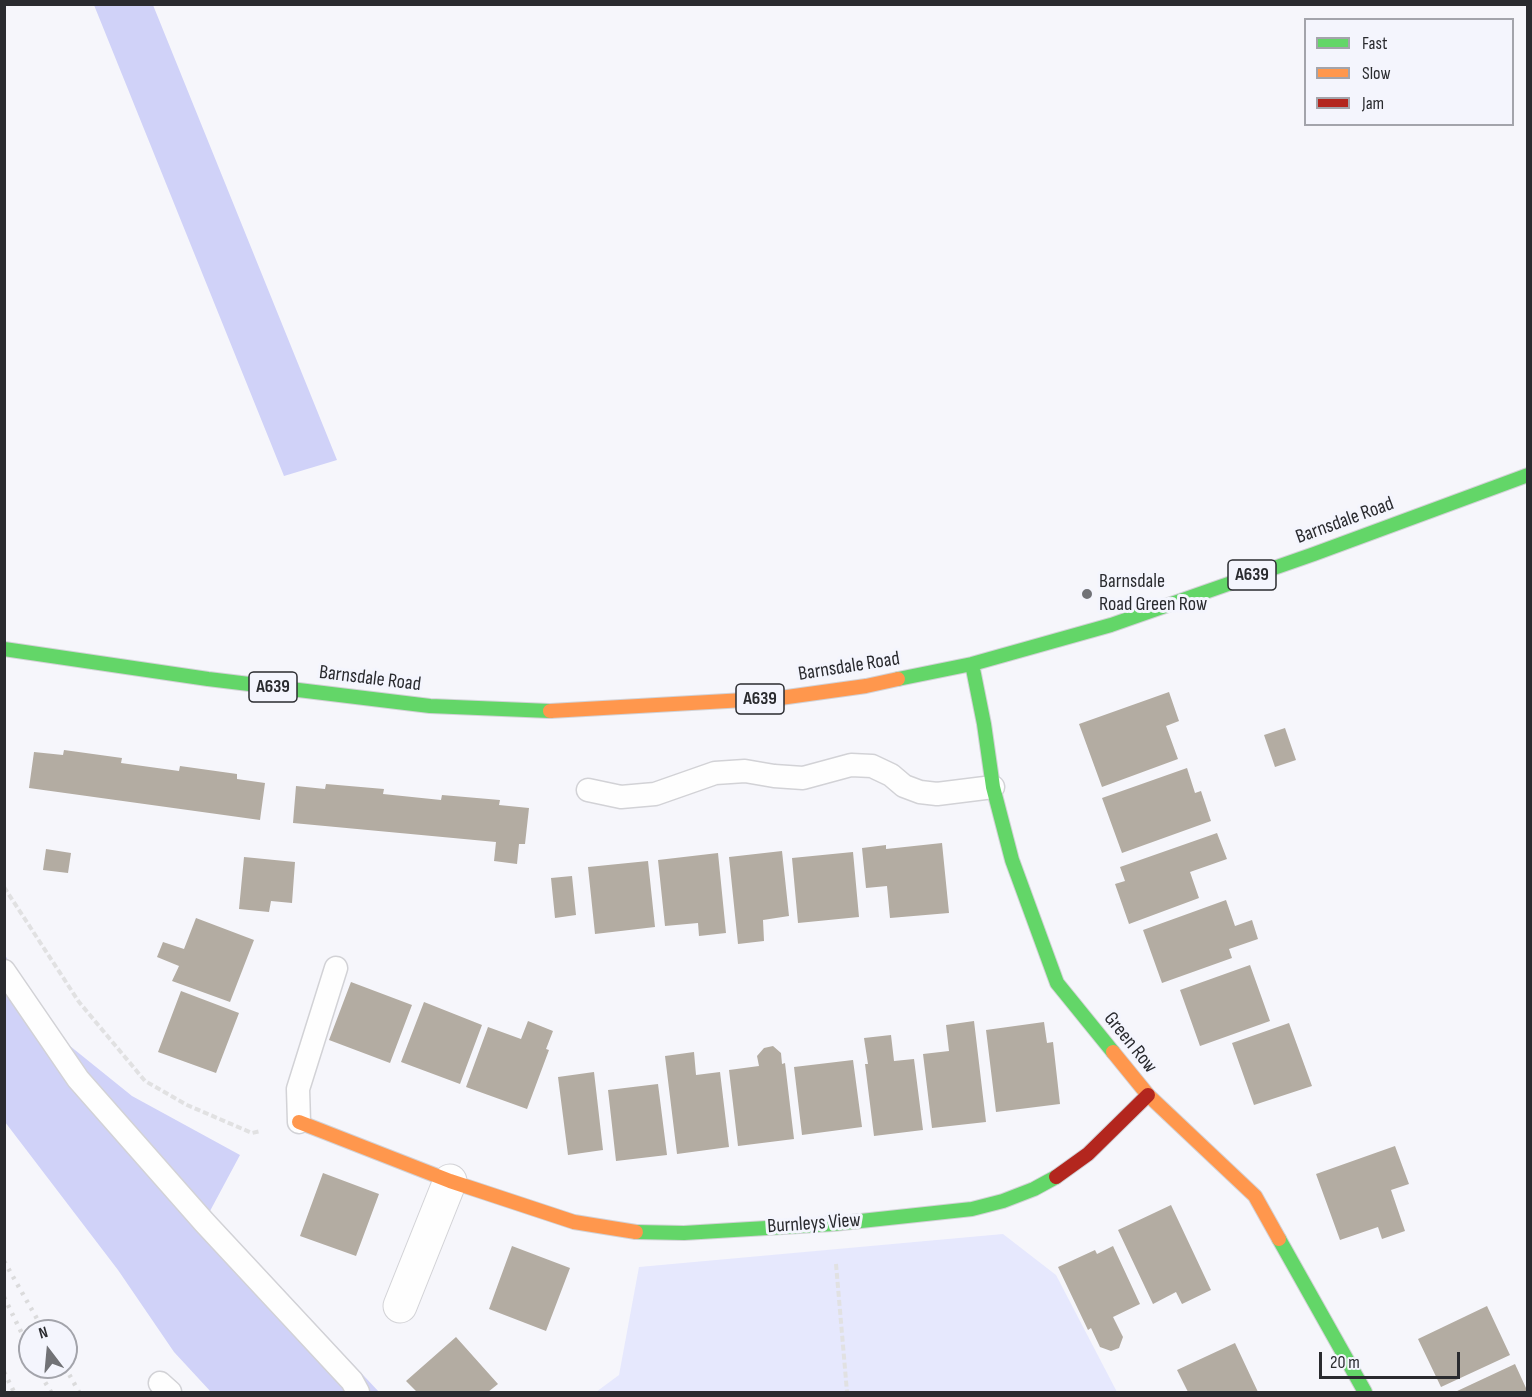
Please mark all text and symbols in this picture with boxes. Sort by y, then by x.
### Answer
legend [1304,18,1514,126]
text: Fast [1362,33,1387,54]
text: Slow [1362,63,1391,84]
text: Jam [1362,93,1384,114]
street label: Barnsdale Road [1293,492,1397,550]
road number: A639 [1228,560,1276,590]
place label: Barnsdale Road Green Row [1099,570,1207,617]
marker: Barnsdale Road Green Row [1080,587,1094,601]
street label: Barnsdale Road [797,647,901,687]
street label: Barnsdale Road [318,661,422,697]
road number: A639 [249,672,297,702]
road number: A639 [736,684,784,714]
street label: Green Row [1098,1008,1162,1078]
street label: Burnleys View [767,1209,861,1239]
north arrow [18,1319,78,1379]
text: N [37,1323,50,1343]
scale bar [1322,1340,1463,1378]
text: 20 m [1330,1352,1360,1373]

